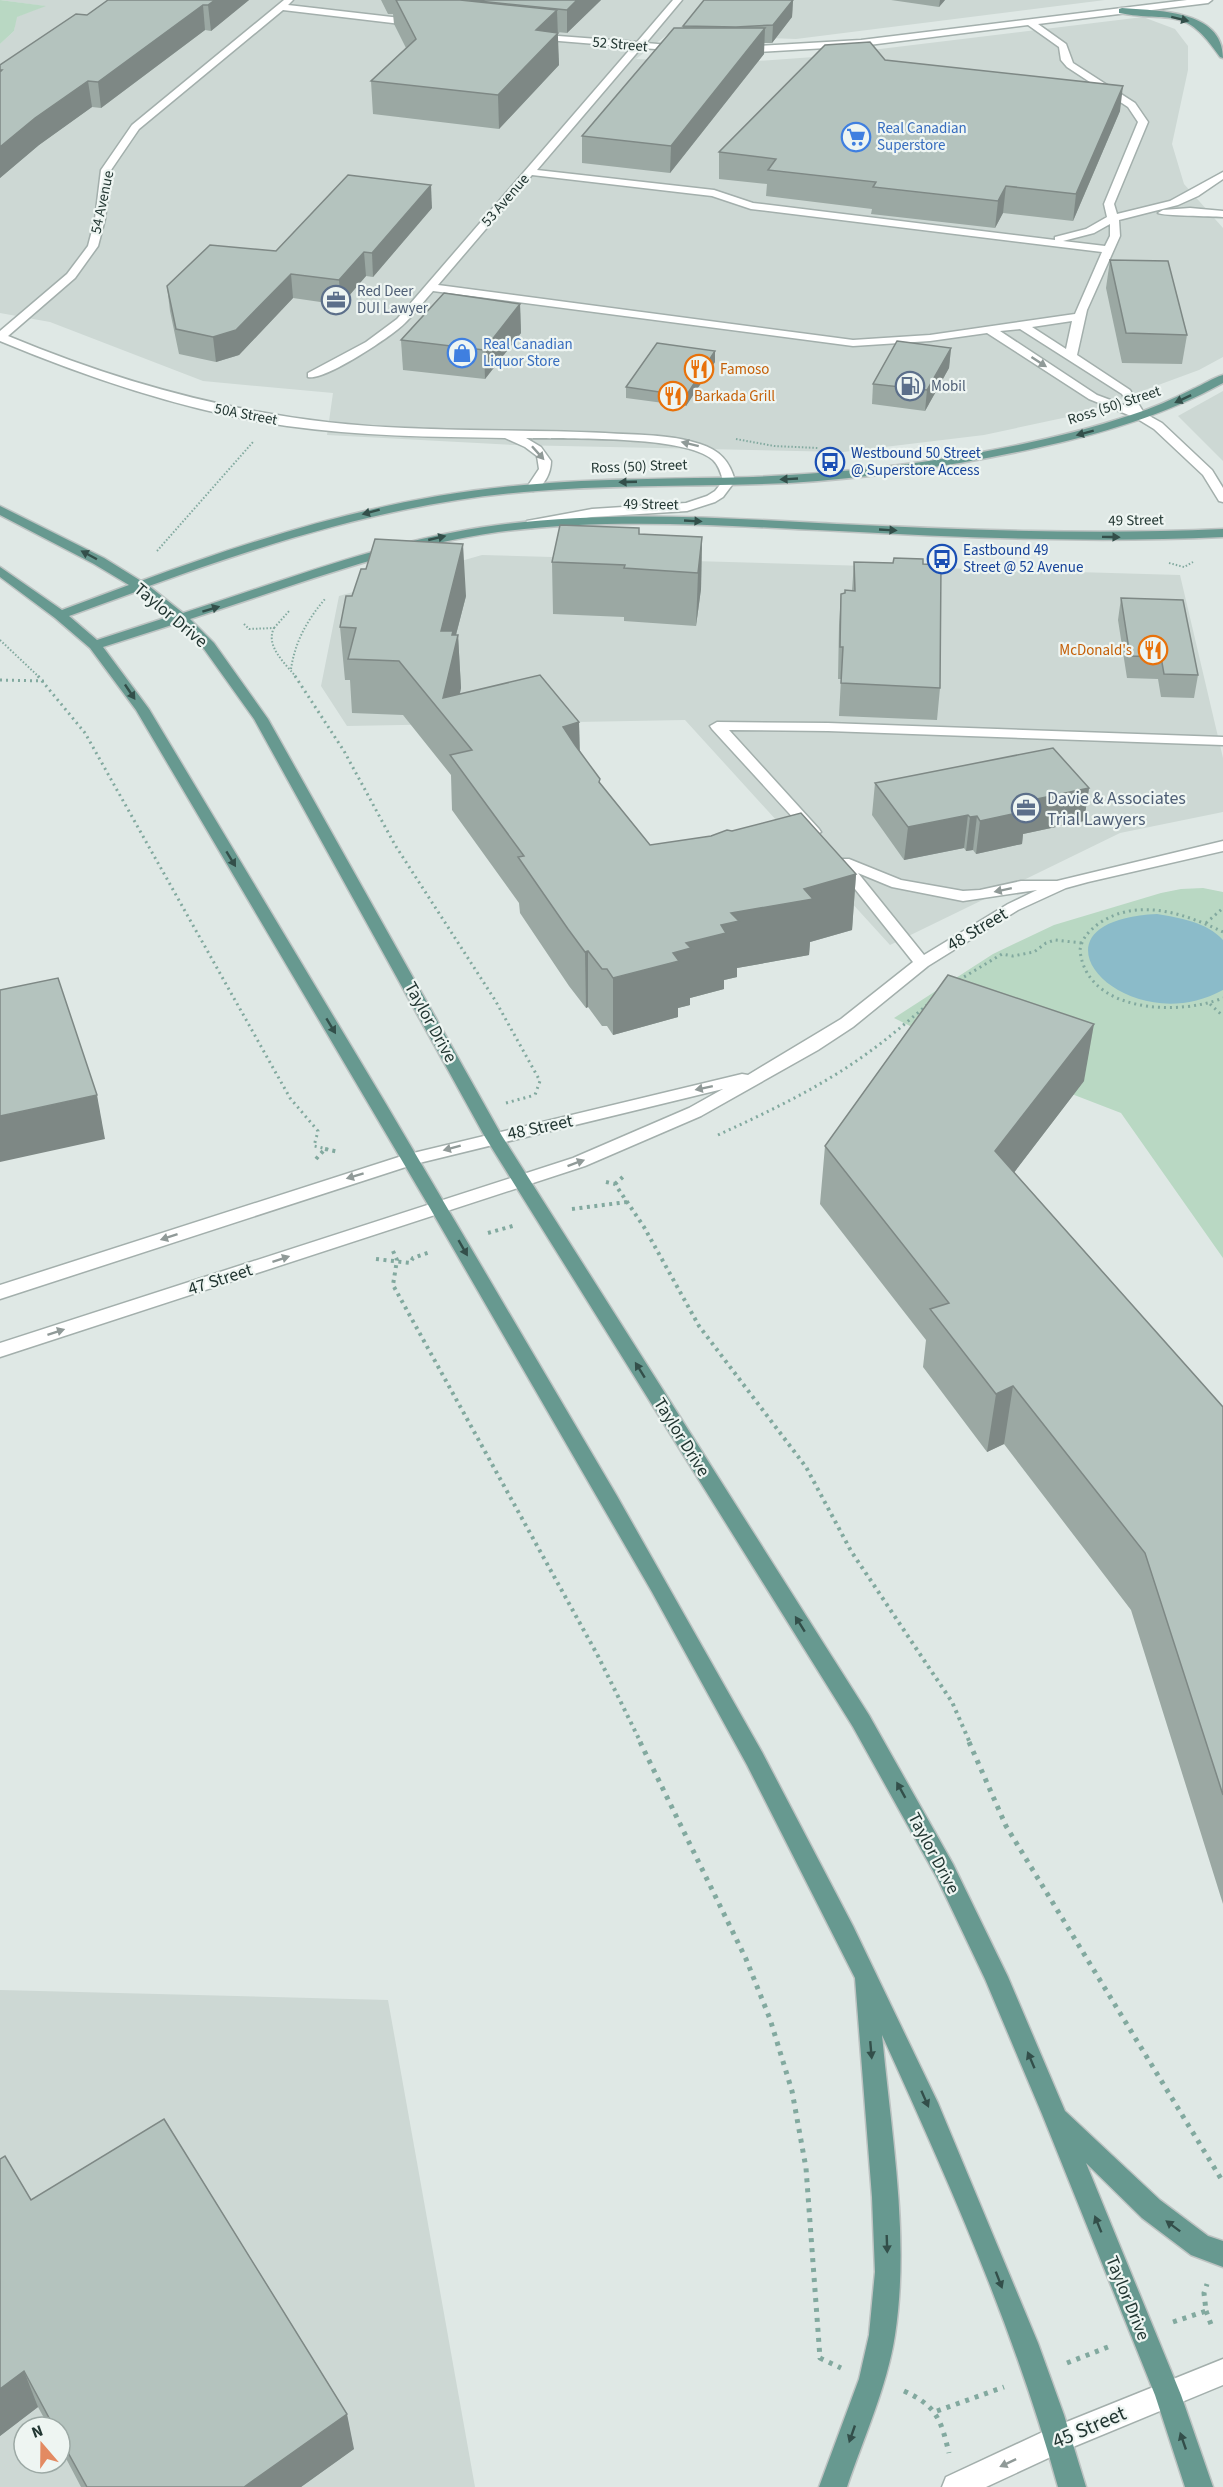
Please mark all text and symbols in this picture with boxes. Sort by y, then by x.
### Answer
one-way arrow [1171,14,1189,24]
street label: 52 Street [591,32,649,57]
place label: Real Canadian Superstore [877,118,967,156]
supermarket icon: Real Canadian Superstore [840,121,872,153]
street label: 54 Avenue [86,169,119,236]
street label: 53 Avenue [476,169,534,231]
place label: Red Deer DUI Lawyer [357,281,429,319]
office icon: Red Deer DUI Lawyer [320,284,352,316]
place label: Real Canadian Liquor Store [483,334,573,372]
shop icon: Real Canadian Liquor Store [446,337,478,369]
restaurant icon: Famoso [683,353,715,385]
one-way arrow [1031,356,1047,367]
place label: Famoso [720,359,769,380]
fuel station icon: Mobil [894,370,926,402]
place label: Mobil [931,376,966,397]
restaurant icon: Barkada Grill [657,380,689,412]
street label: Ross (50) Street [1065,381,1163,430]
place label: Barkada Grill [694,386,775,407]
one-way arrow [1174,394,1191,403]
street label: 50A Street [213,398,279,431]
one-way arrow [1076,429,1094,438]
one-way arrow [680,439,699,449]
place label: Westbound 50 Street @ Superstore Access [851,443,981,481]
one-way arrow [532,445,545,461]
bus stop icon: Westbound 50 Street @ Superstore Access [814,446,846,478]
street label: Ross (50) Street [590,454,688,479]
one-way arrow [779,474,798,483]
one-way arrow [619,478,638,487]
street label: 49 Street [623,494,679,515]
one-way arrow [362,507,381,517]
street label: 49 Street [1108,510,1164,531]
one-way arrow [684,517,703,526]
one-way arrow [879,525,898,534]
one-way arrow [1101,532,1120,542]
one-way arrow [428,533,446,543]
place label: Eastbound 49 Street @ 52 Avenue [963,540,1083,578]
bus stop icon: Eastbound 49 Street @ 52 Avenue [926,543,958,575]
one-way arrow [80,550,97,560]
street label: Taylor Drive [129,577,213,654]
one-way arrow [202,604,220,613]
restaurant icon: McDonald's [1137,634,1169,666]
place label: McDonald's [1059,640,1132,661]
one-way arrow [124,684,135,700]
place label: Davie & Associates Trial Lawyers [1047,786,1186,832]
office icon: Davie & Associates Trial Lawyers [1010,792,1042,824]
one-way arrow [226,851,236,868]
one-way arrow [993,886,1012,895]
street label: 48 Street [942,902,1012,957]
street label: Taylor Drive [398,977,463,1067]
one-way arrow [326,1018,336,1035]
one-way arrow [695,1083,714,1093]
street label: 48 Street [505,1108,575,1147]
one-way arrow [443,1144,461,1153]
one-way arrow [568,1157,586,1167]
one-way arrow [346,1172,364,1181]
one-way arrow [160,1233,178,1242]
one-way arrow [458,1240,468,1257]
one-way arrow [272,1254,290,1263]
street label: 47 Street [185,1257,256,1302]
one-way arrow [47,1327,65,1336]
one-way arrow [634,1362,645,1378]
street label: Taylor Drive [647,1393,716,1482]
one-way arrow [794,1615,805,1632]
one-way arrow [896,1781,906,1798]
street label: Taylor Drive [902,1808,966,1898]
one-way arrow [866,2040,875,2059]
one-way arrow [1026,2051,1035,2069]
one-way arrow [920,2091,930,2109]
one-way arrow [1093,2215,1102,2233]
one-way arrow [1165,2220,1180,2232]
one-way arrow [882,2235,892,2254]
street label: Taylor Drive [1099,2252,1156,2344]
one-way arrow [995,2271,1005,2289]
street label: 45 Street [1047,2398,1131,2456]
north arrow [12,2415,72,2475]
text: N [28,2420,46,2444]
one-way arrow [847,2426,857,2444]
one-way arrow [1178,2432,1188,2450]
one-way arrow [999,2458,1016,2467]

